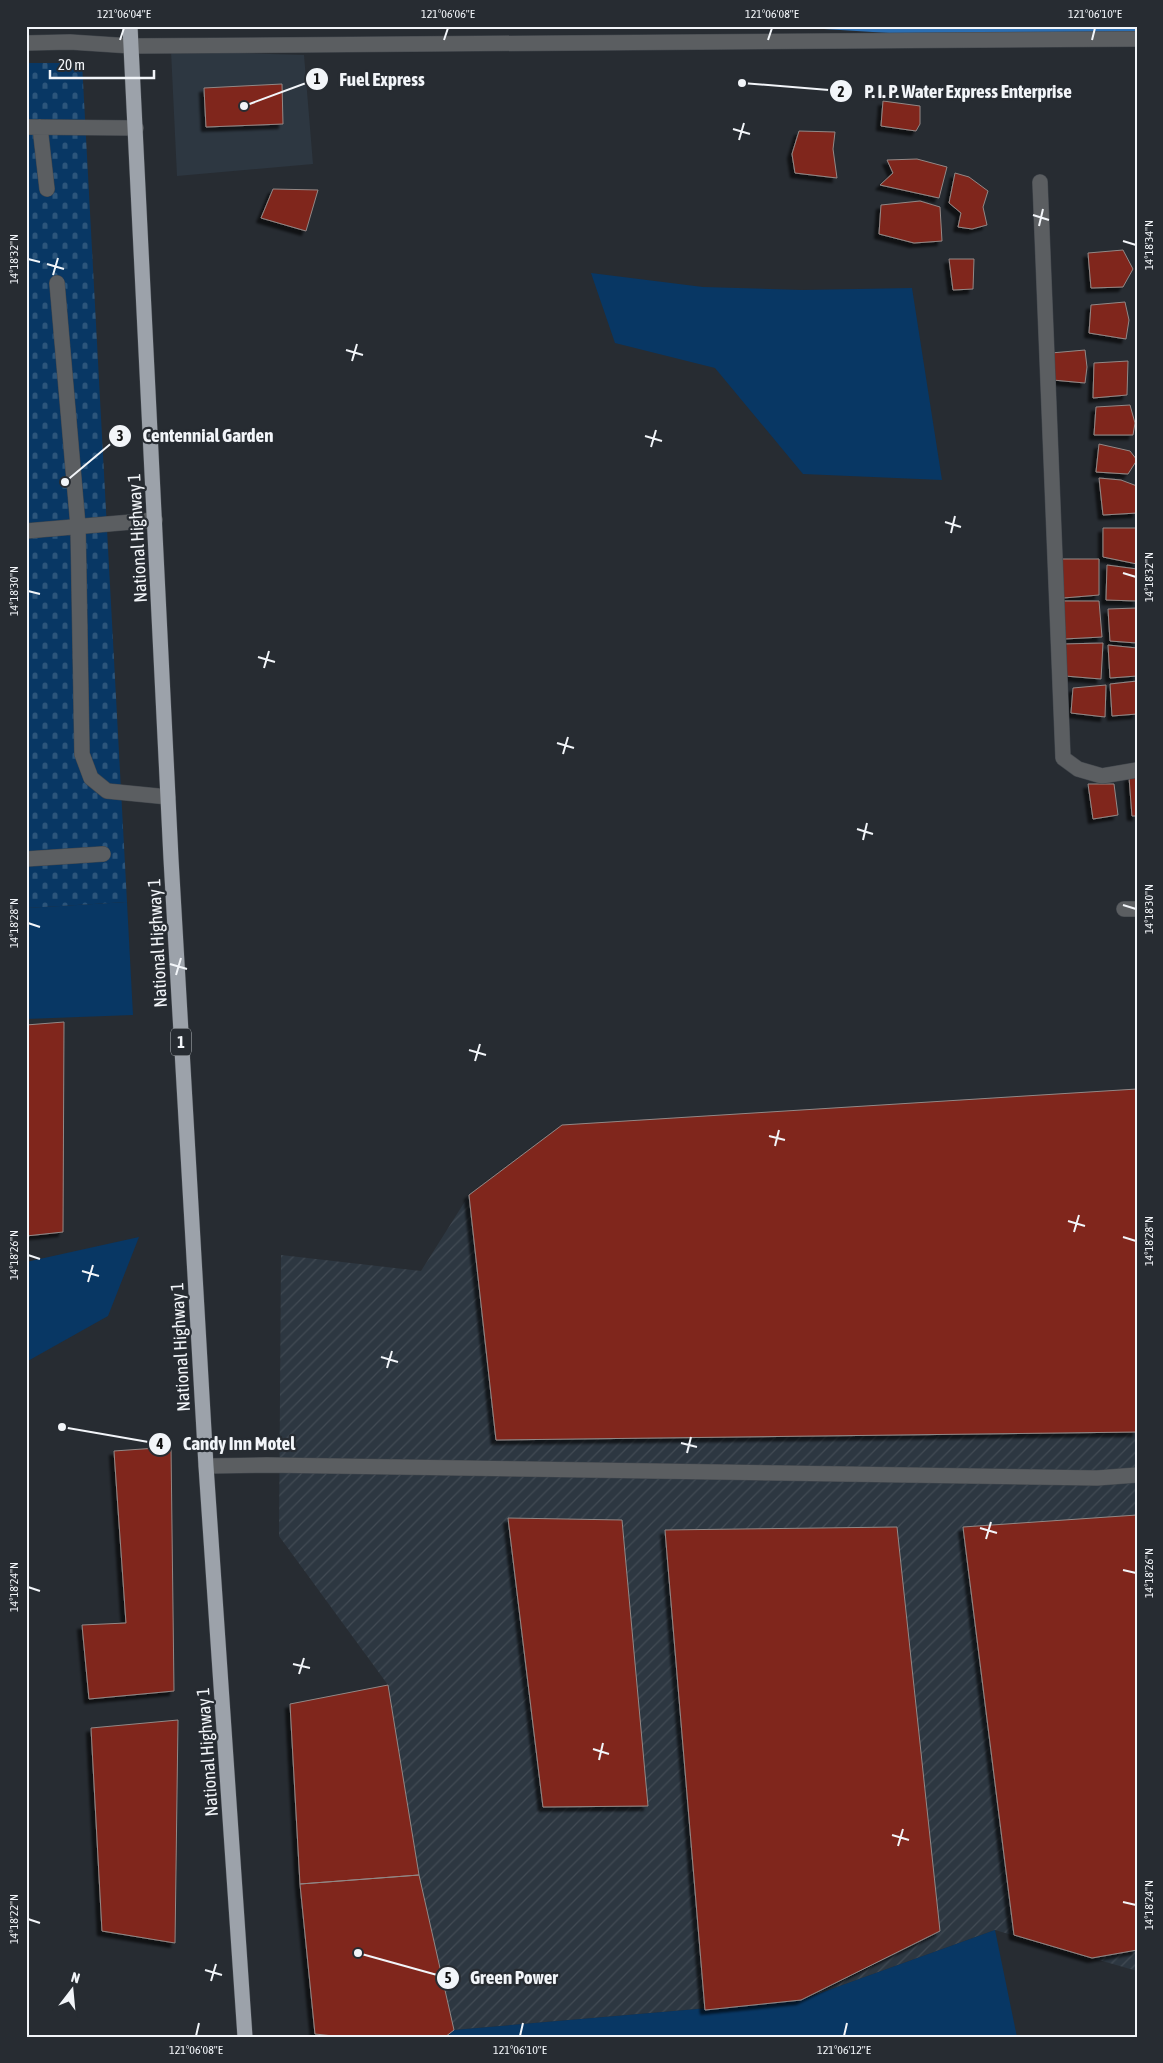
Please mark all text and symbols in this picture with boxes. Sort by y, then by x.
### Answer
text: 121°06'04"E [97,7,151,21]
text: 121°06'06"E [421,7,475,21]
text: 121°06'08"E [745,7,799,21]
text: 121°06'10"E [1068,7,1122,21]
scale bar [50,48,154,80]
text: 20 m [58,56,85,73]
callout: Fuel Express [304,62,434,96]
text: Fuel Express [339,68,425,90]
text: 1 [313,70,321,87]
callout: P. I. P. Water Express Enterprise [829,74,1081,108]
text: P. I. P. Water Express Enterprise [864,80,1072,102]
text: 2 [837,83,845,100]
text: 14°18'34"N [1142,220,1156,270]
text: 14°18'32"N [7,234,21,284]
callout: Centennial Garden [108,419,284,453]
text: Centennial Garden [143,424,273,446]
text: 3 [116,427,124,444]
street label: National Highway 1 [123,473,151,603]
text: 14°18'32"N [1142,552,1156,602]
text: 14°18'30"N [7,566,21,616]
street label: National Highway 1 [143,878,171,1008]
text: 14°18'30"N [1142,884,1156,934]
text: 14°18'28"N [7,898,21,948]
road number: 1 [171,1028,191,1056]
text: 14°18'28"N [1142,1216,1156,1266]
text: 14°18'26"N [7,1230,21,1280]
street label: National Highway 1 [166,1282,194,1412]
callout: Candy Inn Motel [148,1427,305,1461]
text: Candy Inn Motel [183,1432,296,1454]
text: 4 [155,1435,164,1452]
text: 14°18'26"N [1142,1548,1156,1598]
text: 14°18'24"N [7,1562,21,1612]
street label: National Highway 1 [192,1687,222,1817]
text: 14°18'24"N [1142,1880,1156,1930]
text: 14°18'22"N [7,1894,21,1944]
callout: Green Power [435,1961,568,1995]
north arrow [48,1966,98,2016]
text: Green Power [470,1966,558,1988]
text: N [69,1969,82,1986]
text: 5 [444,1969,452,1986]
text: 121°06'08"E [169,2043,223,2057]
text: 121°06'10"E [493,2043,547,2057]
text: 121°06'12"E [817,2043,871,2057]

